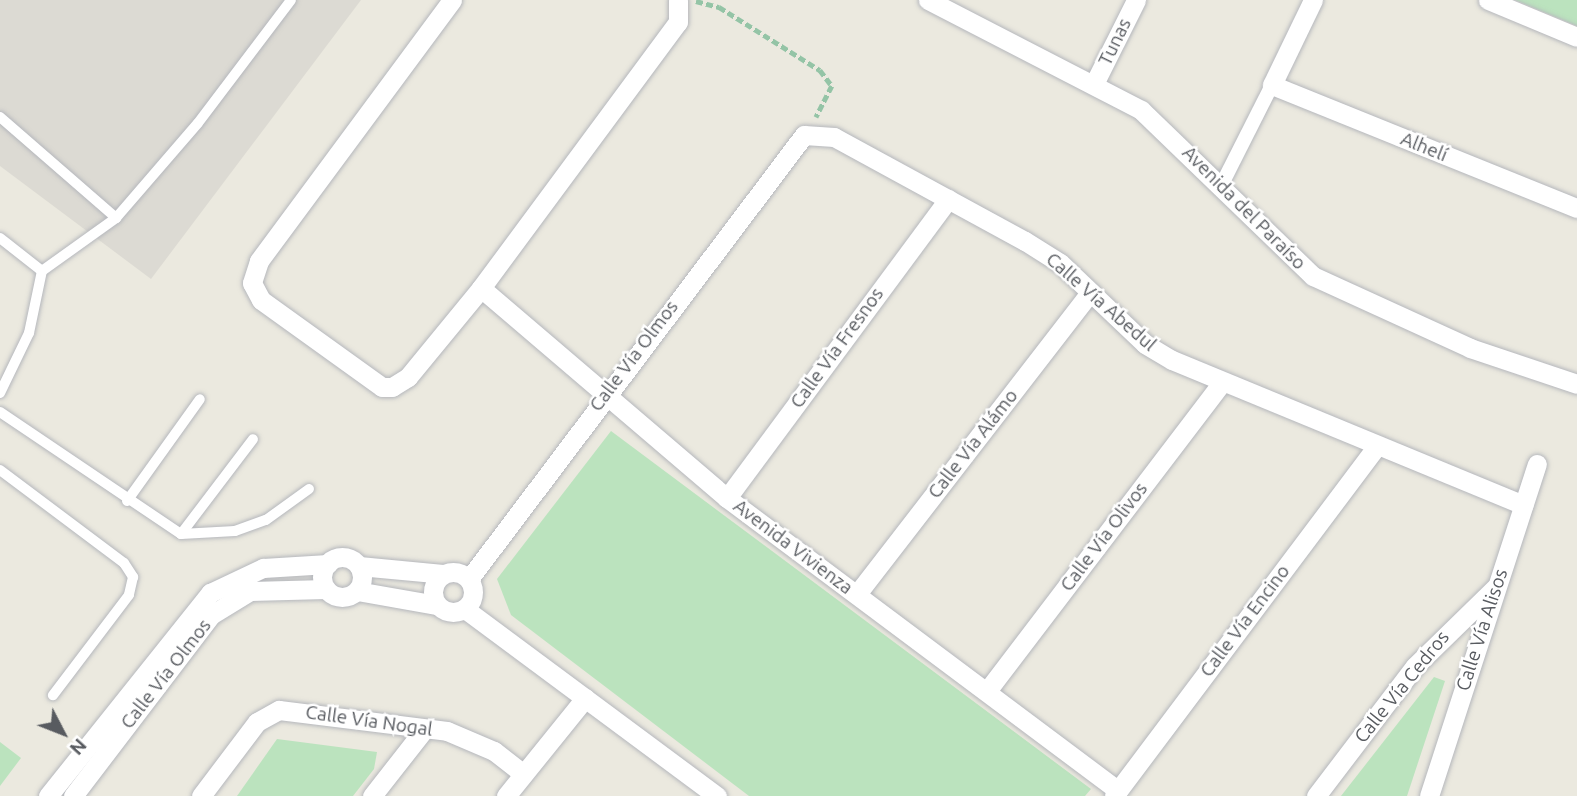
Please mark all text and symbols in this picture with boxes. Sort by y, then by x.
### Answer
street label: Tunas [1094,15,1136,69]
street label: Alhelí [1397,127,1451,167]
street label: Avenida del Paraíso [1177,141,1311,275]
street label: Calle Vía Abedul [1041,248,1161,356]
street label: Calle Vía Fresnos [786,283,888,413]
street label: Calle Vía Olmos [585,296,683,416]
street label: Calle Vía Alámo [923,385,1023,503]
street label: Calle Vía Olivos [1056,478,1152,596]
street label: Avenida Vivienza [729,495,857,599]
street label: Calle Vía Encino [1195,560,1295,682]
street label: Calle Vía Alisos [1452,566,1512,694]
street label: Calle Vía Olmos [116,615,216,733]
street label: Calle Vía Cedros [1350,626,1454,748]
north arrow [28,698,98,768]
street label: Calle Vía Nogal [304,701,434,741]
text: N [66,734,92,760]

